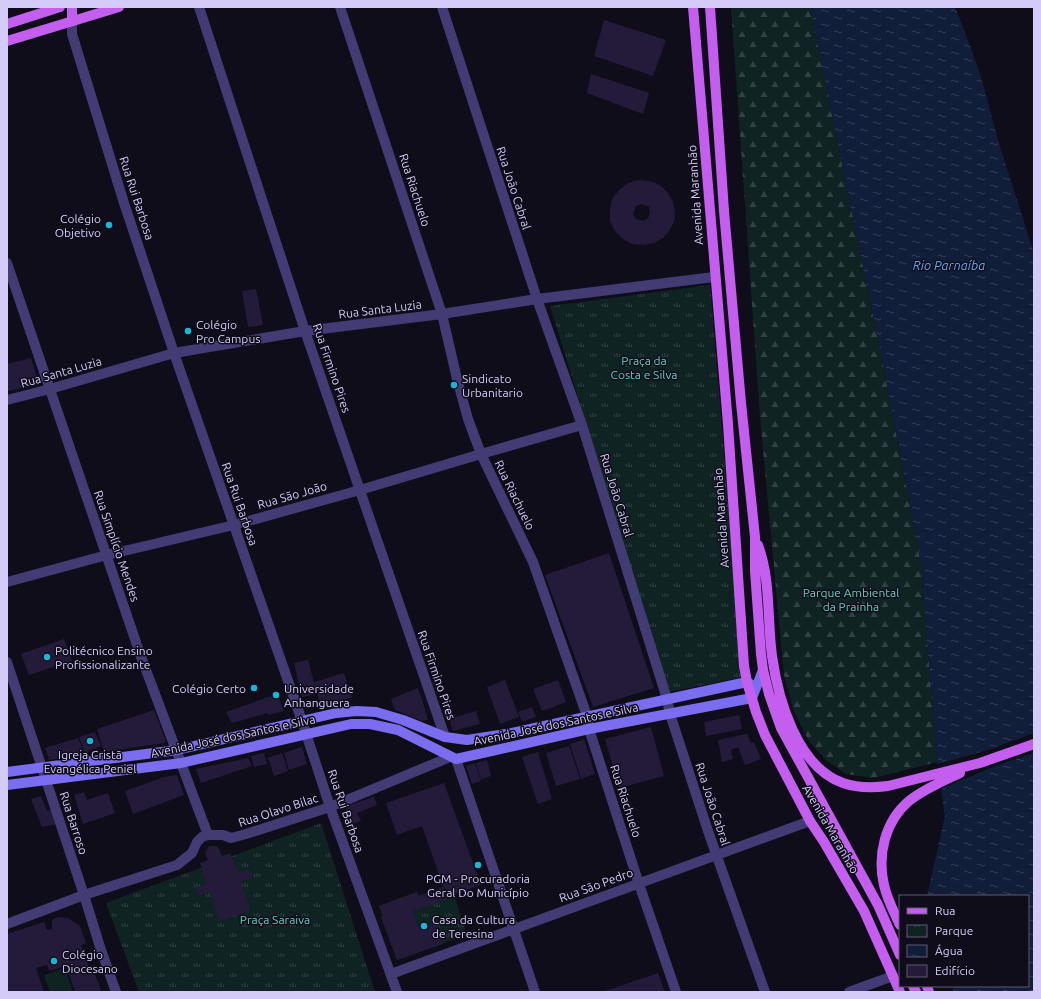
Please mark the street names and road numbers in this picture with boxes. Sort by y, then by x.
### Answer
street label: Rua João Cabral [494,145,534,231]
street label: Avenida Maranhão [685,145,705,245]
street label: Rua Riachuelo [397,152,433,228]
street label: Rua Rui Barbosa [117,155,157,241]
street label: Rua Santa Luzia [338,297,422,321]
street label: Rua Firmino Pires [311,322,353,414]
street label: Rua Santa Luzia [19,354,103,390]
street label: Rua João Cabral [598,452,636,538]
street label: Rua Riachuelo [493,458,537,532]
street label: Rua Rui Barbosa [220,461,260,547]
street label: Avenida Maranhão [711,468,731,568]
street label: Rua São João [256,479,328,511]
street label: Rua Simplício Mendes [92,489,142,603]
street label: Rua Firmino Pires [416,629,458,721]
street label: Avenida José dos Santos e Silva [472,700,640,748]
street label: Avenida José dos Santos e Silva [149,712,317,760]
street label: Rua João Cabral [693,761,733,847]
street label: Rua Riachuelo [608,763,644,839]
street label: Rua Rui Barbosa [326,768,366,854]
street label: Avenida Maranhão [800,782,862,876]
street label: Rua Barroso [58,790,90,856]
street label: Rua Olavo Bilac [237,791,320,829]
street label: Rua São Pedro [557,866,635,904]

